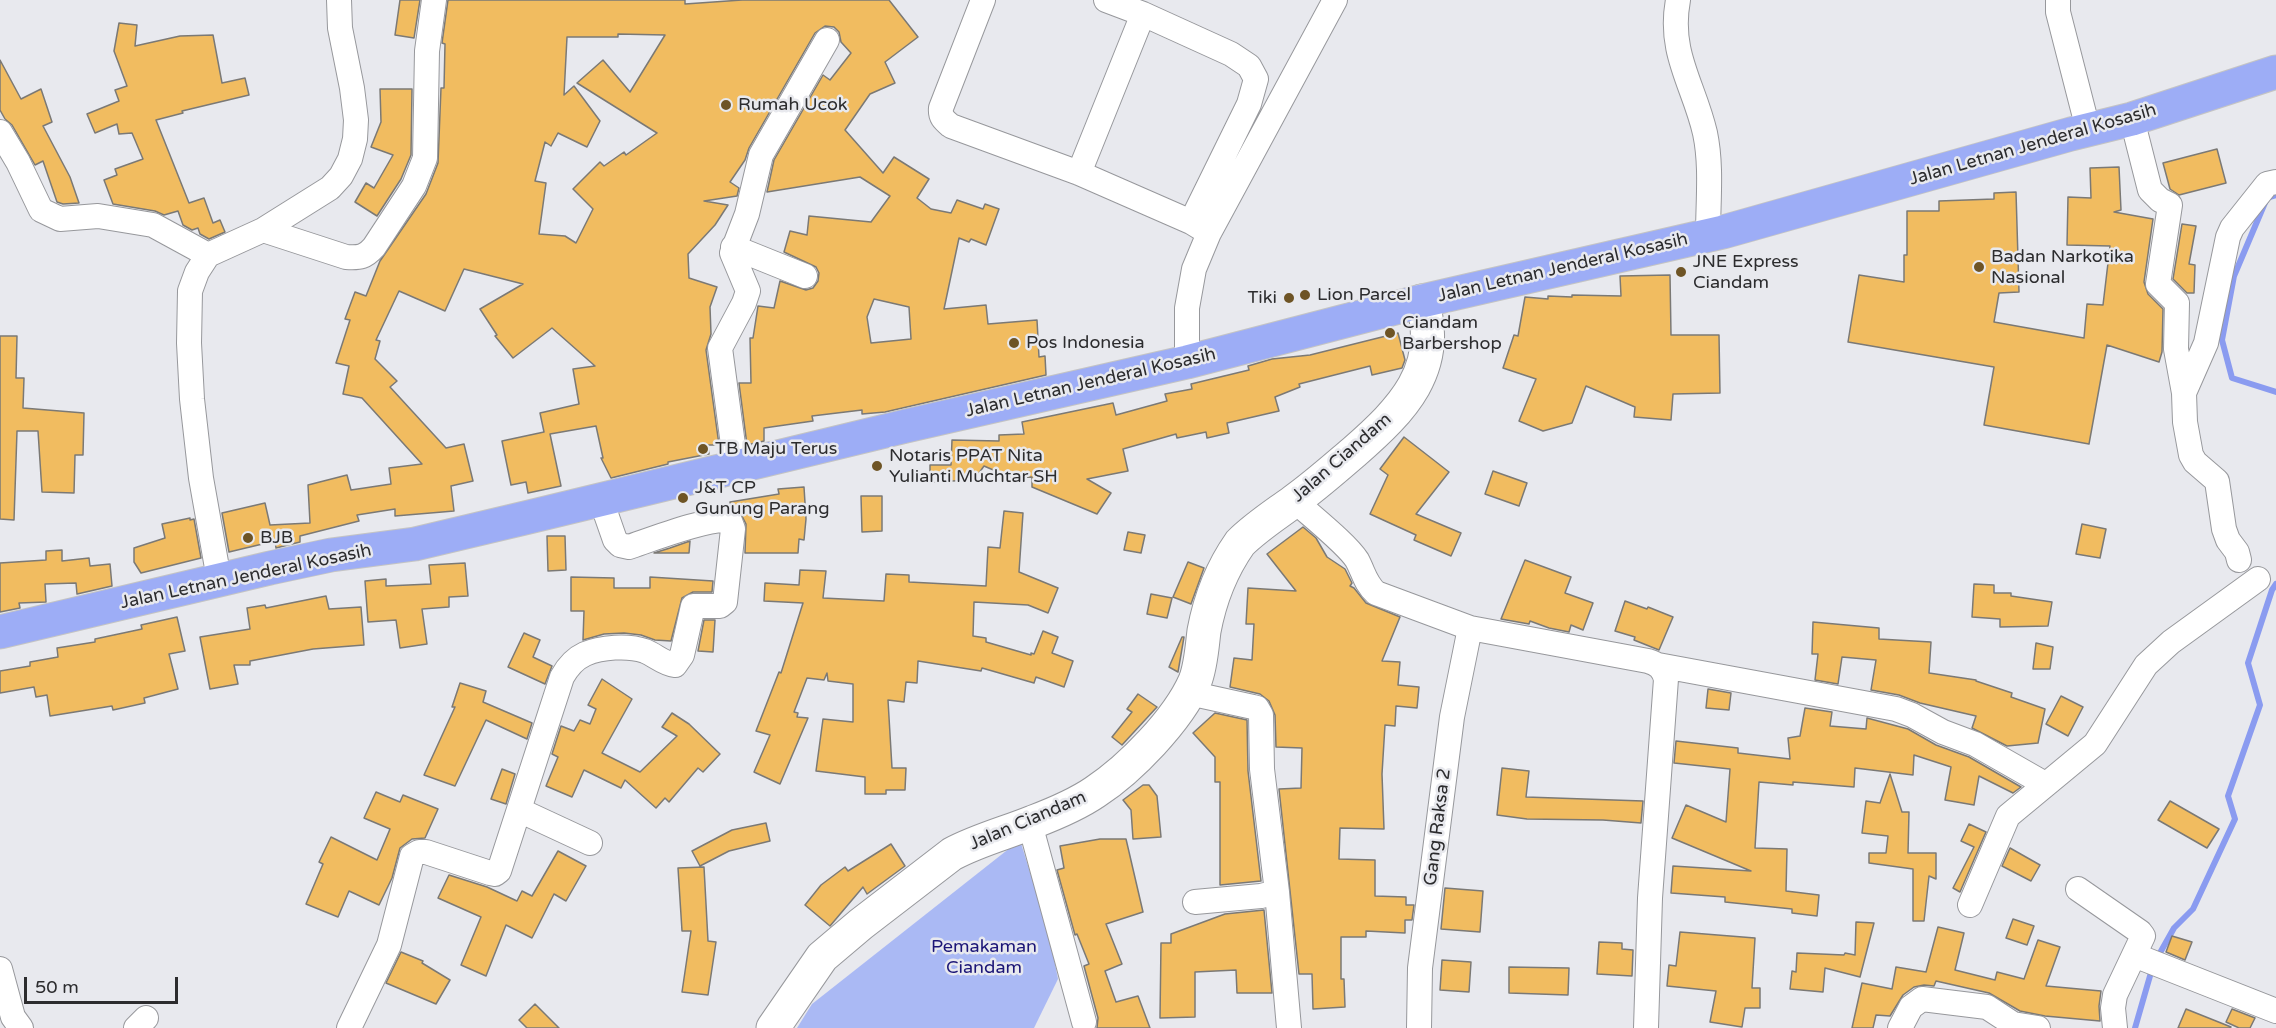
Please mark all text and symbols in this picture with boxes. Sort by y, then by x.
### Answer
place label: Rumah Ucok [738,94,848,116]
marker: Rumah Ucok [719,98,733,112]
street label: Jalan Letnan Jenderal Kosasih [1907,99,2159,191]
street label: Jalan Letnan Jenderal Kosasih [1436,229,1690,307]
place label: Badan Narkotika Nasional [1991,246,2134,288]
place label: JNE Express Ciandam [1693,251,1799,294]
marker: Badan Narkotika Nasional [1972,260,1986,274]
marker: JNE Express Ciandam [1674,265,1688,279]
place label: Lion Parcel [1317,284,1411,306]
place label: Tiki [1247,287,1277,309]
marker: Lion Parcel [1298,288,1312,302]
marker: Tiki [1282,291,1296,305]
place label: Ciandam Barbershop [1402,312,1502,354]
marker: Ciandam Barbershop [1383,326,1397,340]
place label: Pos Indonesia [1026,332,1145,354]
marker: Pos Indonesia [1007,336,1021,350]
street label: Jalan Letnan Jenderal Kosasih [964,344,1218,422]
street label: Jalan Ciandam [1288,409,1396,507]
place label: TB Maju Terus [715,438,837,460]
marker: TB Maju Terus [696,442,710,456]
place label: Notaris PPAT Nita Yulianti Muchtar SH [889,445,1058,488]
marker: Notaris PPAT Nita Yulianti Muchtar SH [870,459,884,473]
place label: J&T CP Gunung Parang [695,477,830,520]
marker: J&T CP Gunung Parang [676,491,690,505]
place label: BJB [260,527,293,549]
marker: BJB [241,531,255,545]
street label: Jalan Letnan Jenderal Kosasih [119,540,373,614]
street label: Gang Raksa 2 [1420,767,1456,887]
street label: Jalan Ciandam [966,787,1090,855]
park label: Pemakaman Ciandam [931,936,1037,978]
scale bar [27,965,182,1003]
text: 50 m [35,976,79,998]

